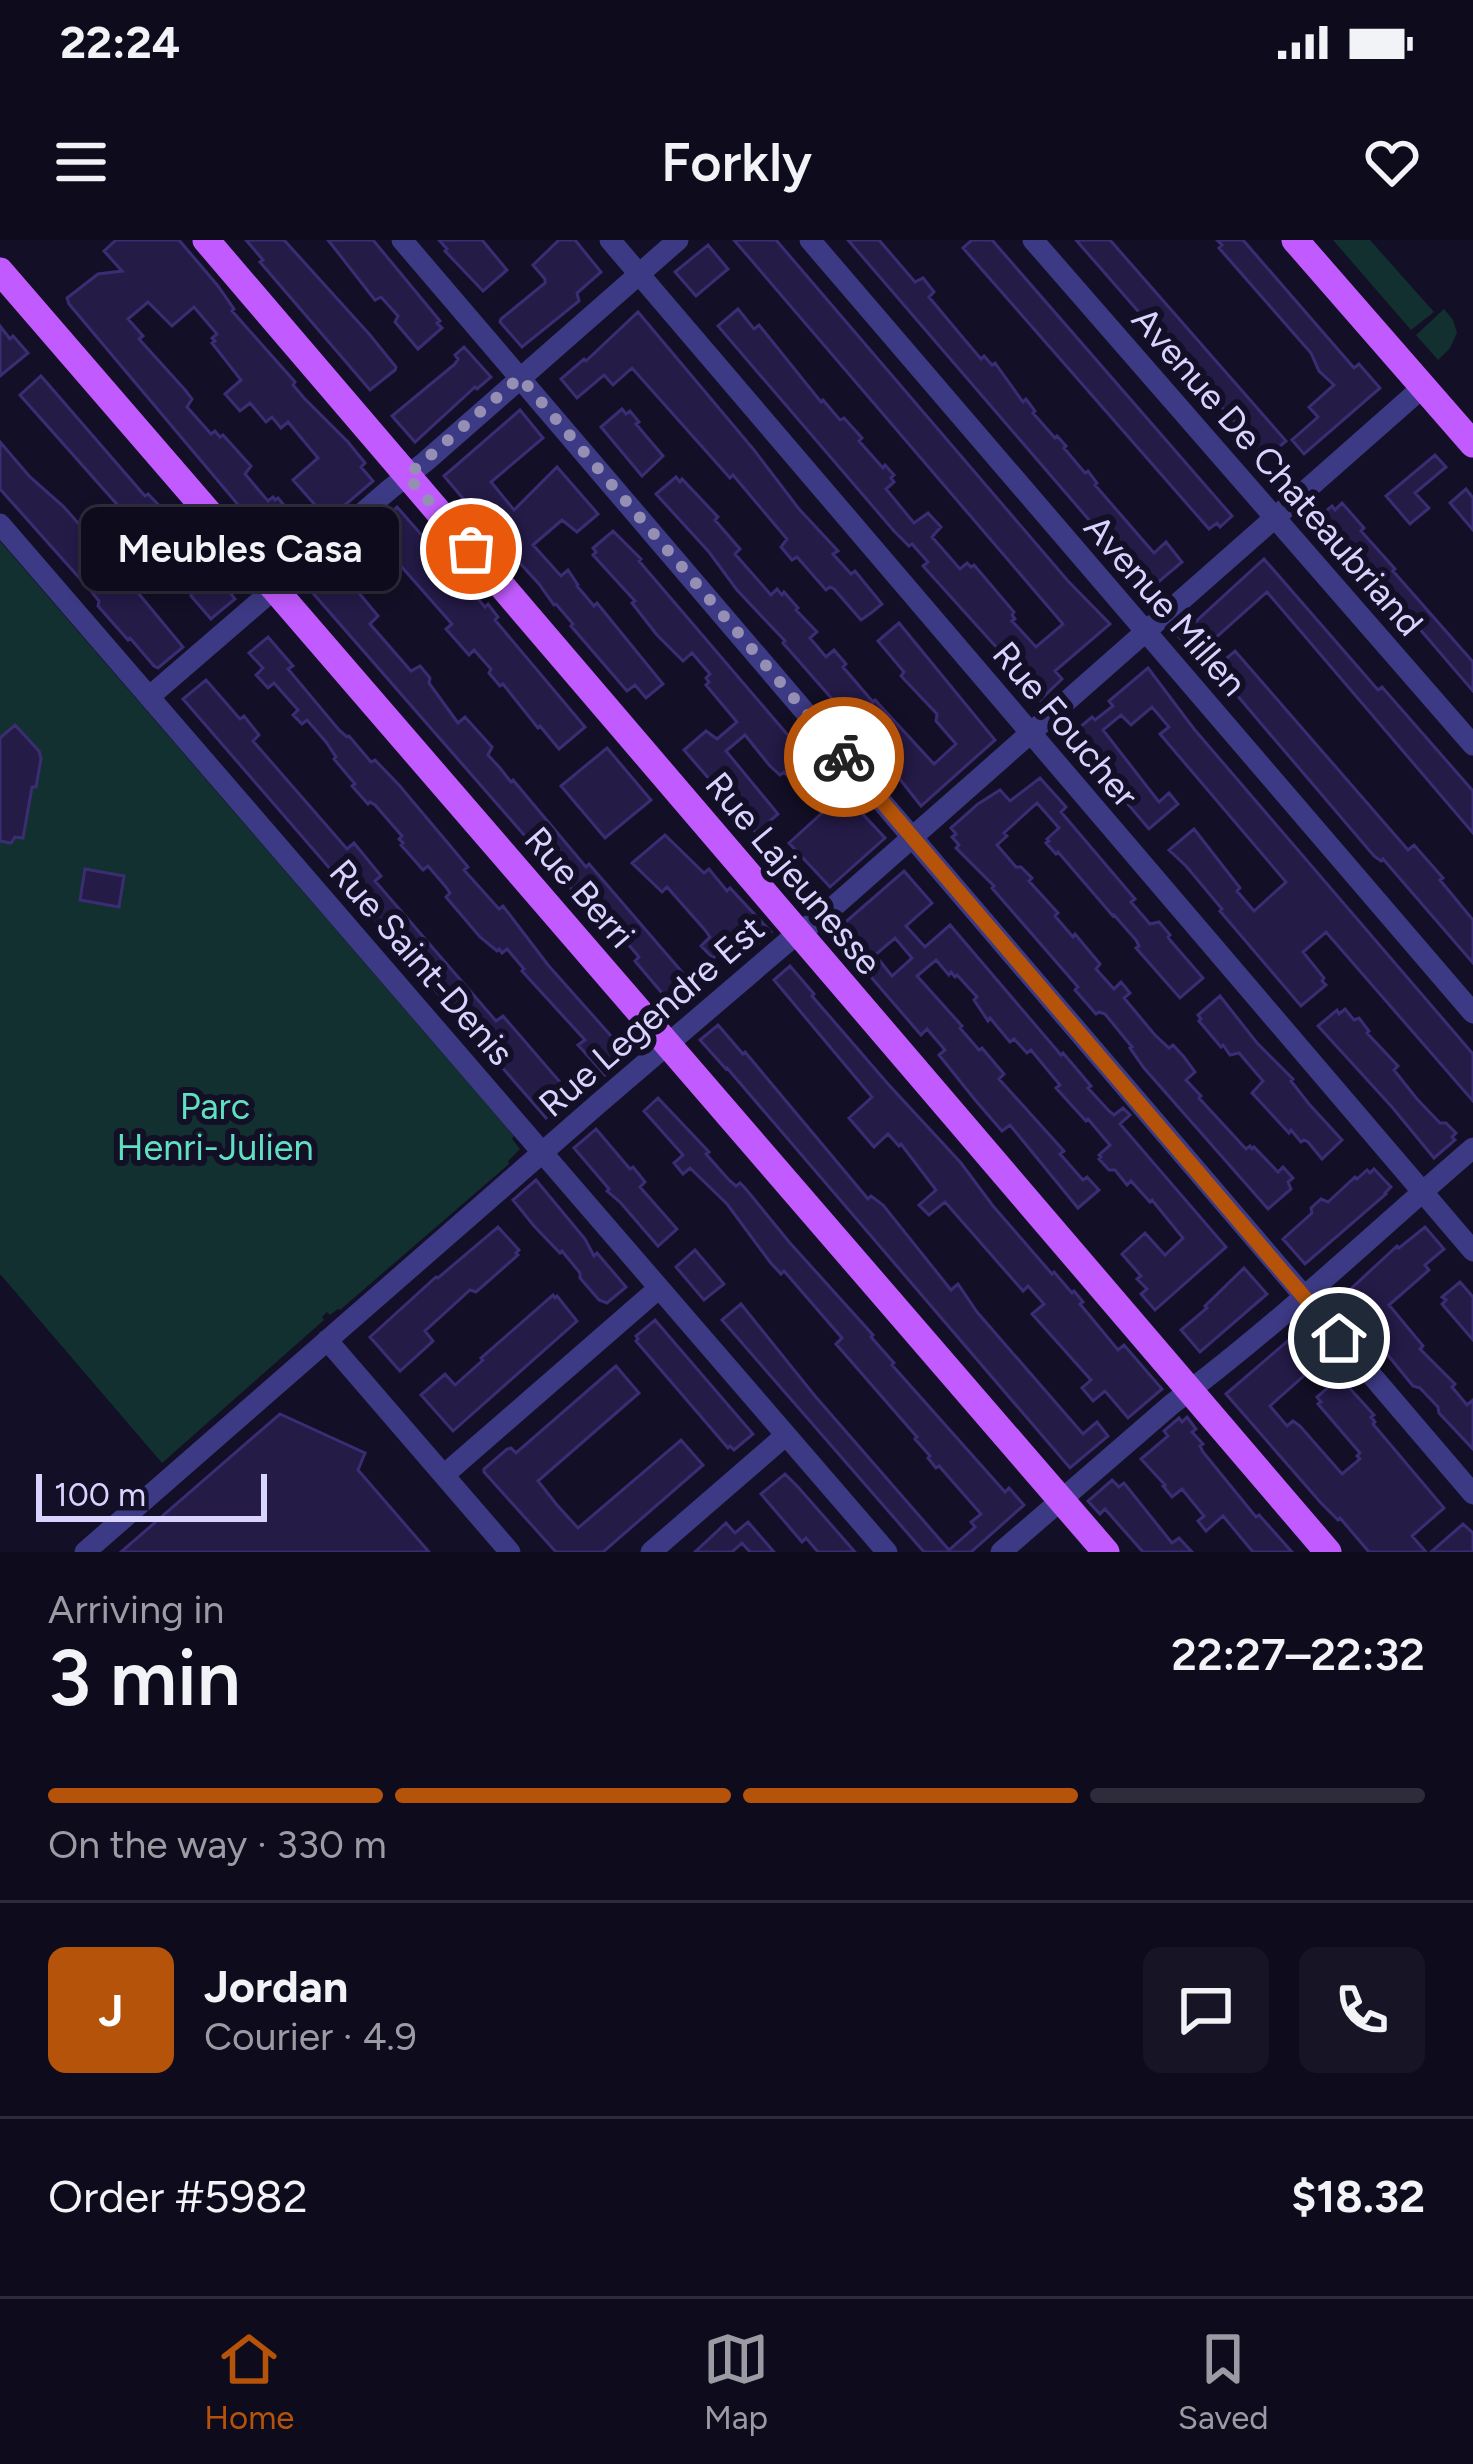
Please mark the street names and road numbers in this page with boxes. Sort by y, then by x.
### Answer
street label: Avenue De Chateaubriand [1123,298,1432,644]
street label: Avenue Millen [1076,506,1256,704]
street label: Rue Foucher [984,633,1147,816]
street label: Rue Lajeunesse [697,764,891,983]
street label: Rue Berri [516,818,644,956]
street label: Rue Saint-Denis [321,851,523,1074]
street label: Rue Legendre Est [530,907,773,1126]

